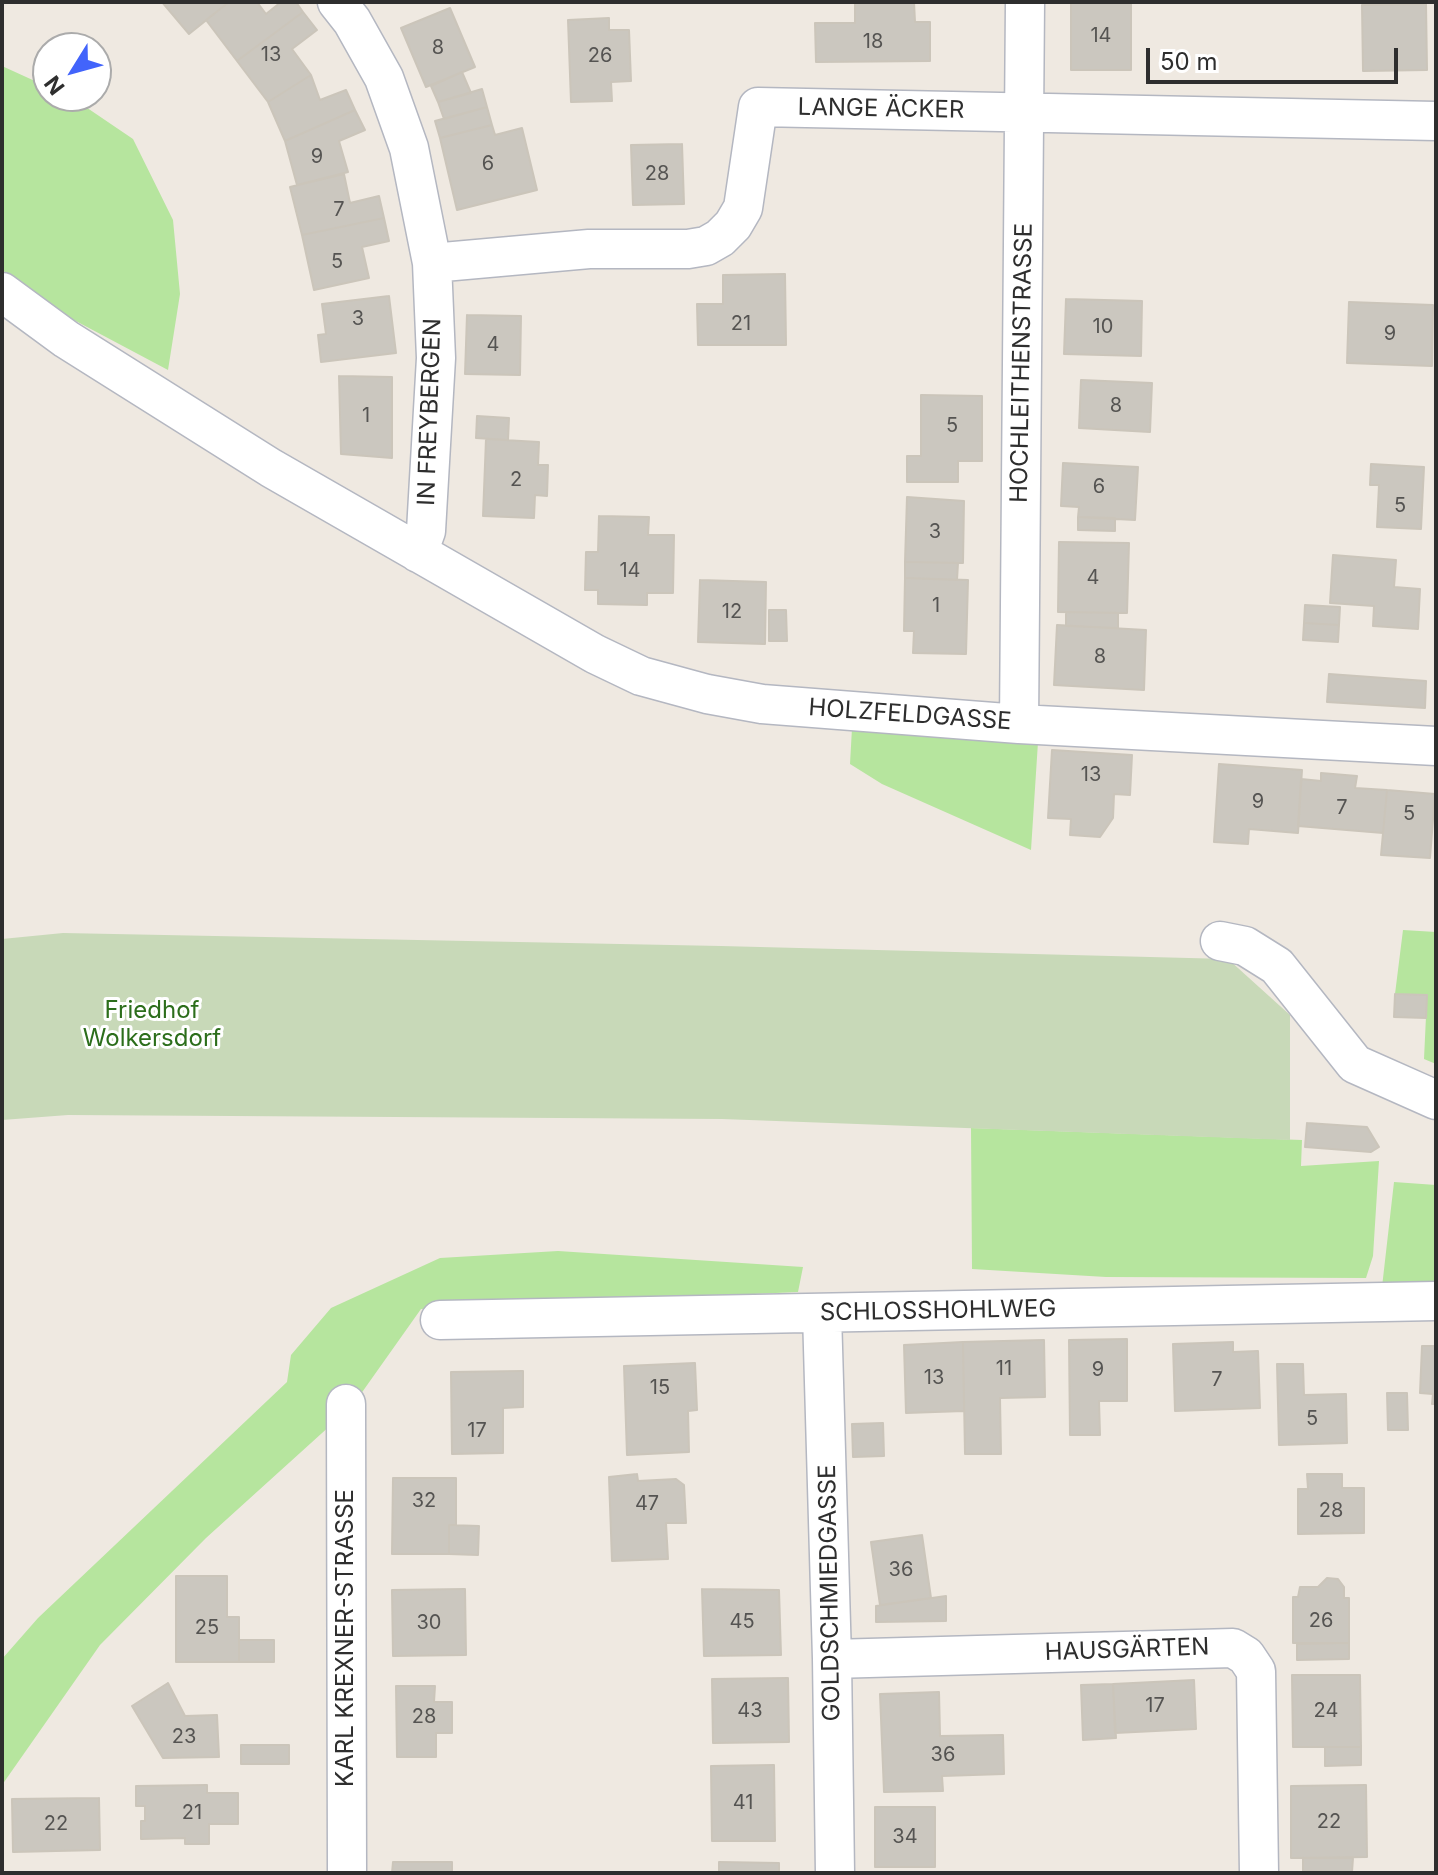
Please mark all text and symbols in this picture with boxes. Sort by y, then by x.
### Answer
house number: 14 [1090,24,1112,48]
house number: 18 [863,30,883,54]
north arrow [32,32,112,112]
scale bar [1150,32,1402,82]
house number: 8 [432,36,444,60]
house number: 13 [261,43,281,67]
house number: 26 [588,44,612,68]
text: 50 m [1160,47,1218,76]
text: N [39,71,70,100]
street label: LANGE ÄCKER [797,93,965,125]
house number: 9 [311,145,323,169]
house number: 6 [482,152,494,176]
house number: 28 [645,162,669,186]
house number: 7 [333,198,345,222]
street label: HOCHLEITHENSTRASSE [1005,223,1039,503]
house number: 5 [331,250,343,274]
house number: 3 [352,307,364,331]
house number: 21 [731,312,751,336]
house number: 10 [1093,315,1113,339]
street label: IN FREYBERGEN [412,318,448,506]
house number: 9 [1384,322,1396,346]
house number: 4 [487,333,499,357]
house number: 8 [1110,394,1122,418]
house number: 1 [362,404,370,428]
house number: 5 [946,414,958,438]
house number: 2 [510,468,522,492]
house number: 6 [1093,475,1105,499]
house number: 5 [1394,494,1406,518]
house number: 3 [929,520,941,544]
house number: 14 [619,559,641,583]
house number: 4 [1087,566,1099,590]
house number: 1 [932,594,940,618]
house number: 12 [722,600,742,624]
house number: 8 [1094,645,1106,669]
street label: HOLZFELDGASSE [808,694,1012,736]
house number: 13 [1081,763,1101,787]
house number: 9 [1252,790,1264,814]
house number: 7 [1336,796,1348,820]
house number: 5 [1403,802,1415,826]
park label: Friedhof Wolkersdorf [83,997,221,1053]
street label: SCHLOSSHOHLWEG [820,1295,1056,1327]
house number: 11 [996,1357,1012,1381]
house number: 9 [1092,1358,1104,1382]
house number: 13 [924,1366,944,1390]
house number: 7 [1211,1368,1223,1392]
house number: 15 [650,1376,670,1400]
house number: 5 [1306,1407,1318,1431]
house number: 17 [467,1419,487,1443]
street label: GOLDSCHMIEDGASSE [813,1464,847,1722]
street label: KARL KREXNER-STRASSE [332,1489,360,1787]
house number: 32 [412,1489,436,1513]
house number: 47 [635,1492,659,1516]
house number: 28 [1319,1499,1343,1523]
house number: 36 [889,1558,913,1582]
house number: 26 [1309,1609,1333,1633]
house number: 45 [729,1610,755,1634]
house number: 30 [417,1611,441,1635]
house number: 25 [195,1616,219,1640]
street label: HAUSGÄRTEN [1044,1633,1210,1667]
house number: 17 [1145,1694,1165,1718]
house number: 43 [737,1699,763,1723]
house number: 24 [1314,1699,1338,1723]
house number: 28 [412,1705,436,1729]
house number: 23 [172,1725,196,1749]
house number: 36 [931,1743,955,1767]
house number: 41 [733,1791,753,1815]
house number: 21 [182,1801,202,1825]
house number: 22 [1317,1810,1341,1834]
house number: 22 [44,1812,68,1836]
house number: 34 [892,1825,918,1849]

